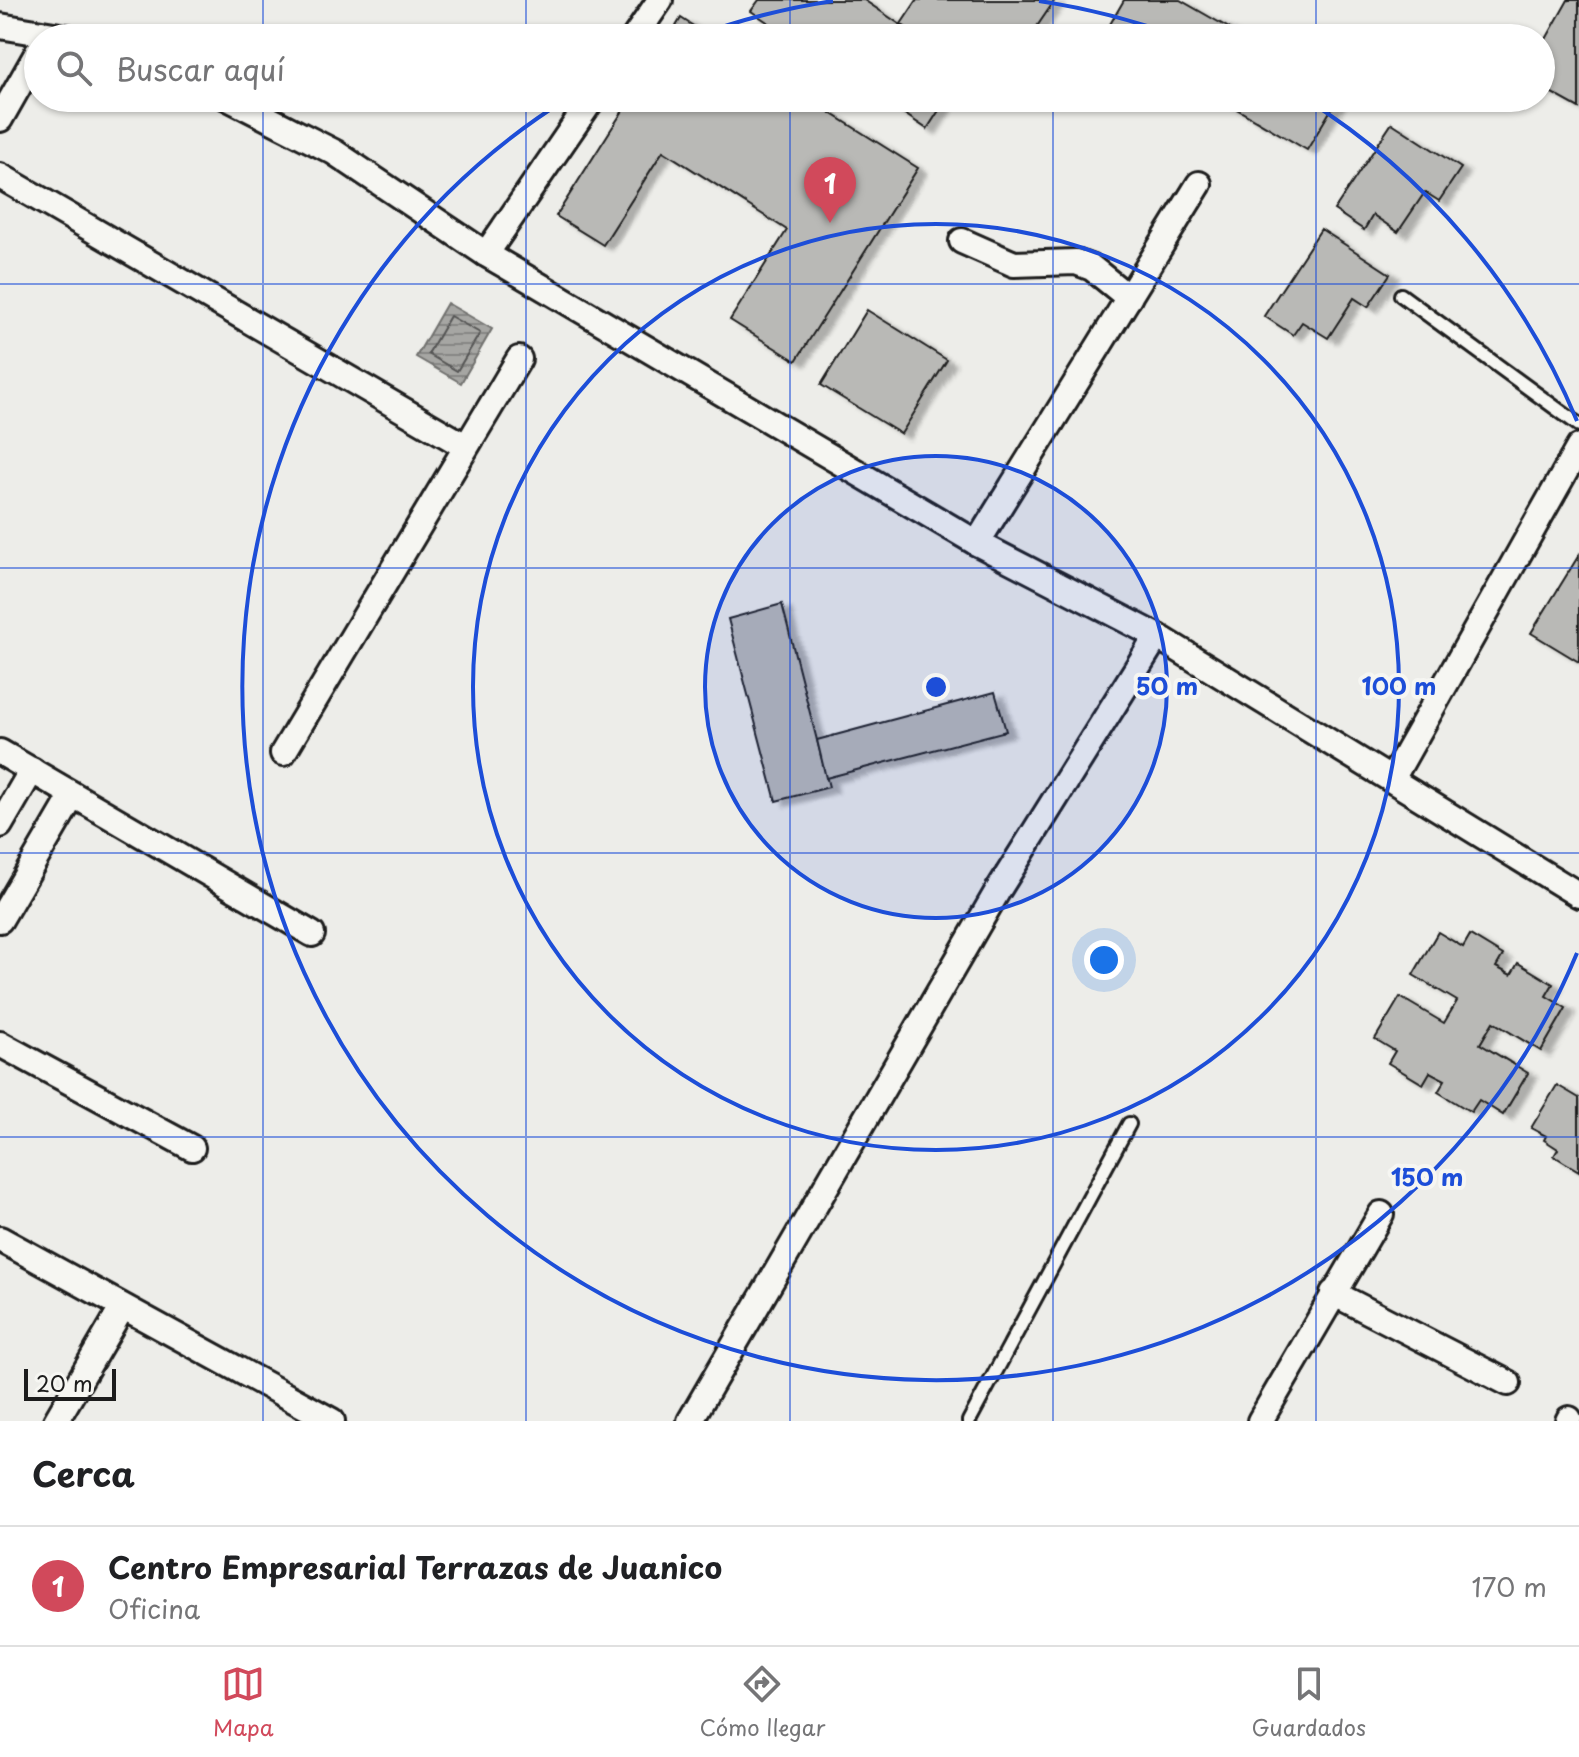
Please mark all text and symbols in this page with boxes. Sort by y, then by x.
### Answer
search box [24,24,1555,112]
icon: search [52,46,96,90]
text: Buscar aquí [116,46,285,91]
pin: 1 [804,157,856,223]
text: 50 m [1136,667,1198,703]
text: 100 m [1362,667,1436,703]
centre of rings [922,673,950,701]
your location [1084,940,1124,980]
text: 150 m [1391,1158,1463,1194]
scale bar [24,1365,116,1401]
text: 20 m [36,1366,93,1399]
text: Cerca [32,1447,135,1499]
text: Centro Empresarial Terrazas de Juanico [108,1544,722,1589]
text: 1 [52,1567,64,1606]
text: 170 m [1472,1567,1547,1606]
text: Oficina [108,1589,200,1628]
tab: Mapa [213,1662,274,1743]
tab: Cómo llegar [700,1662,825,1743]
tab: Guardados [1251,1662,1366,1743]

